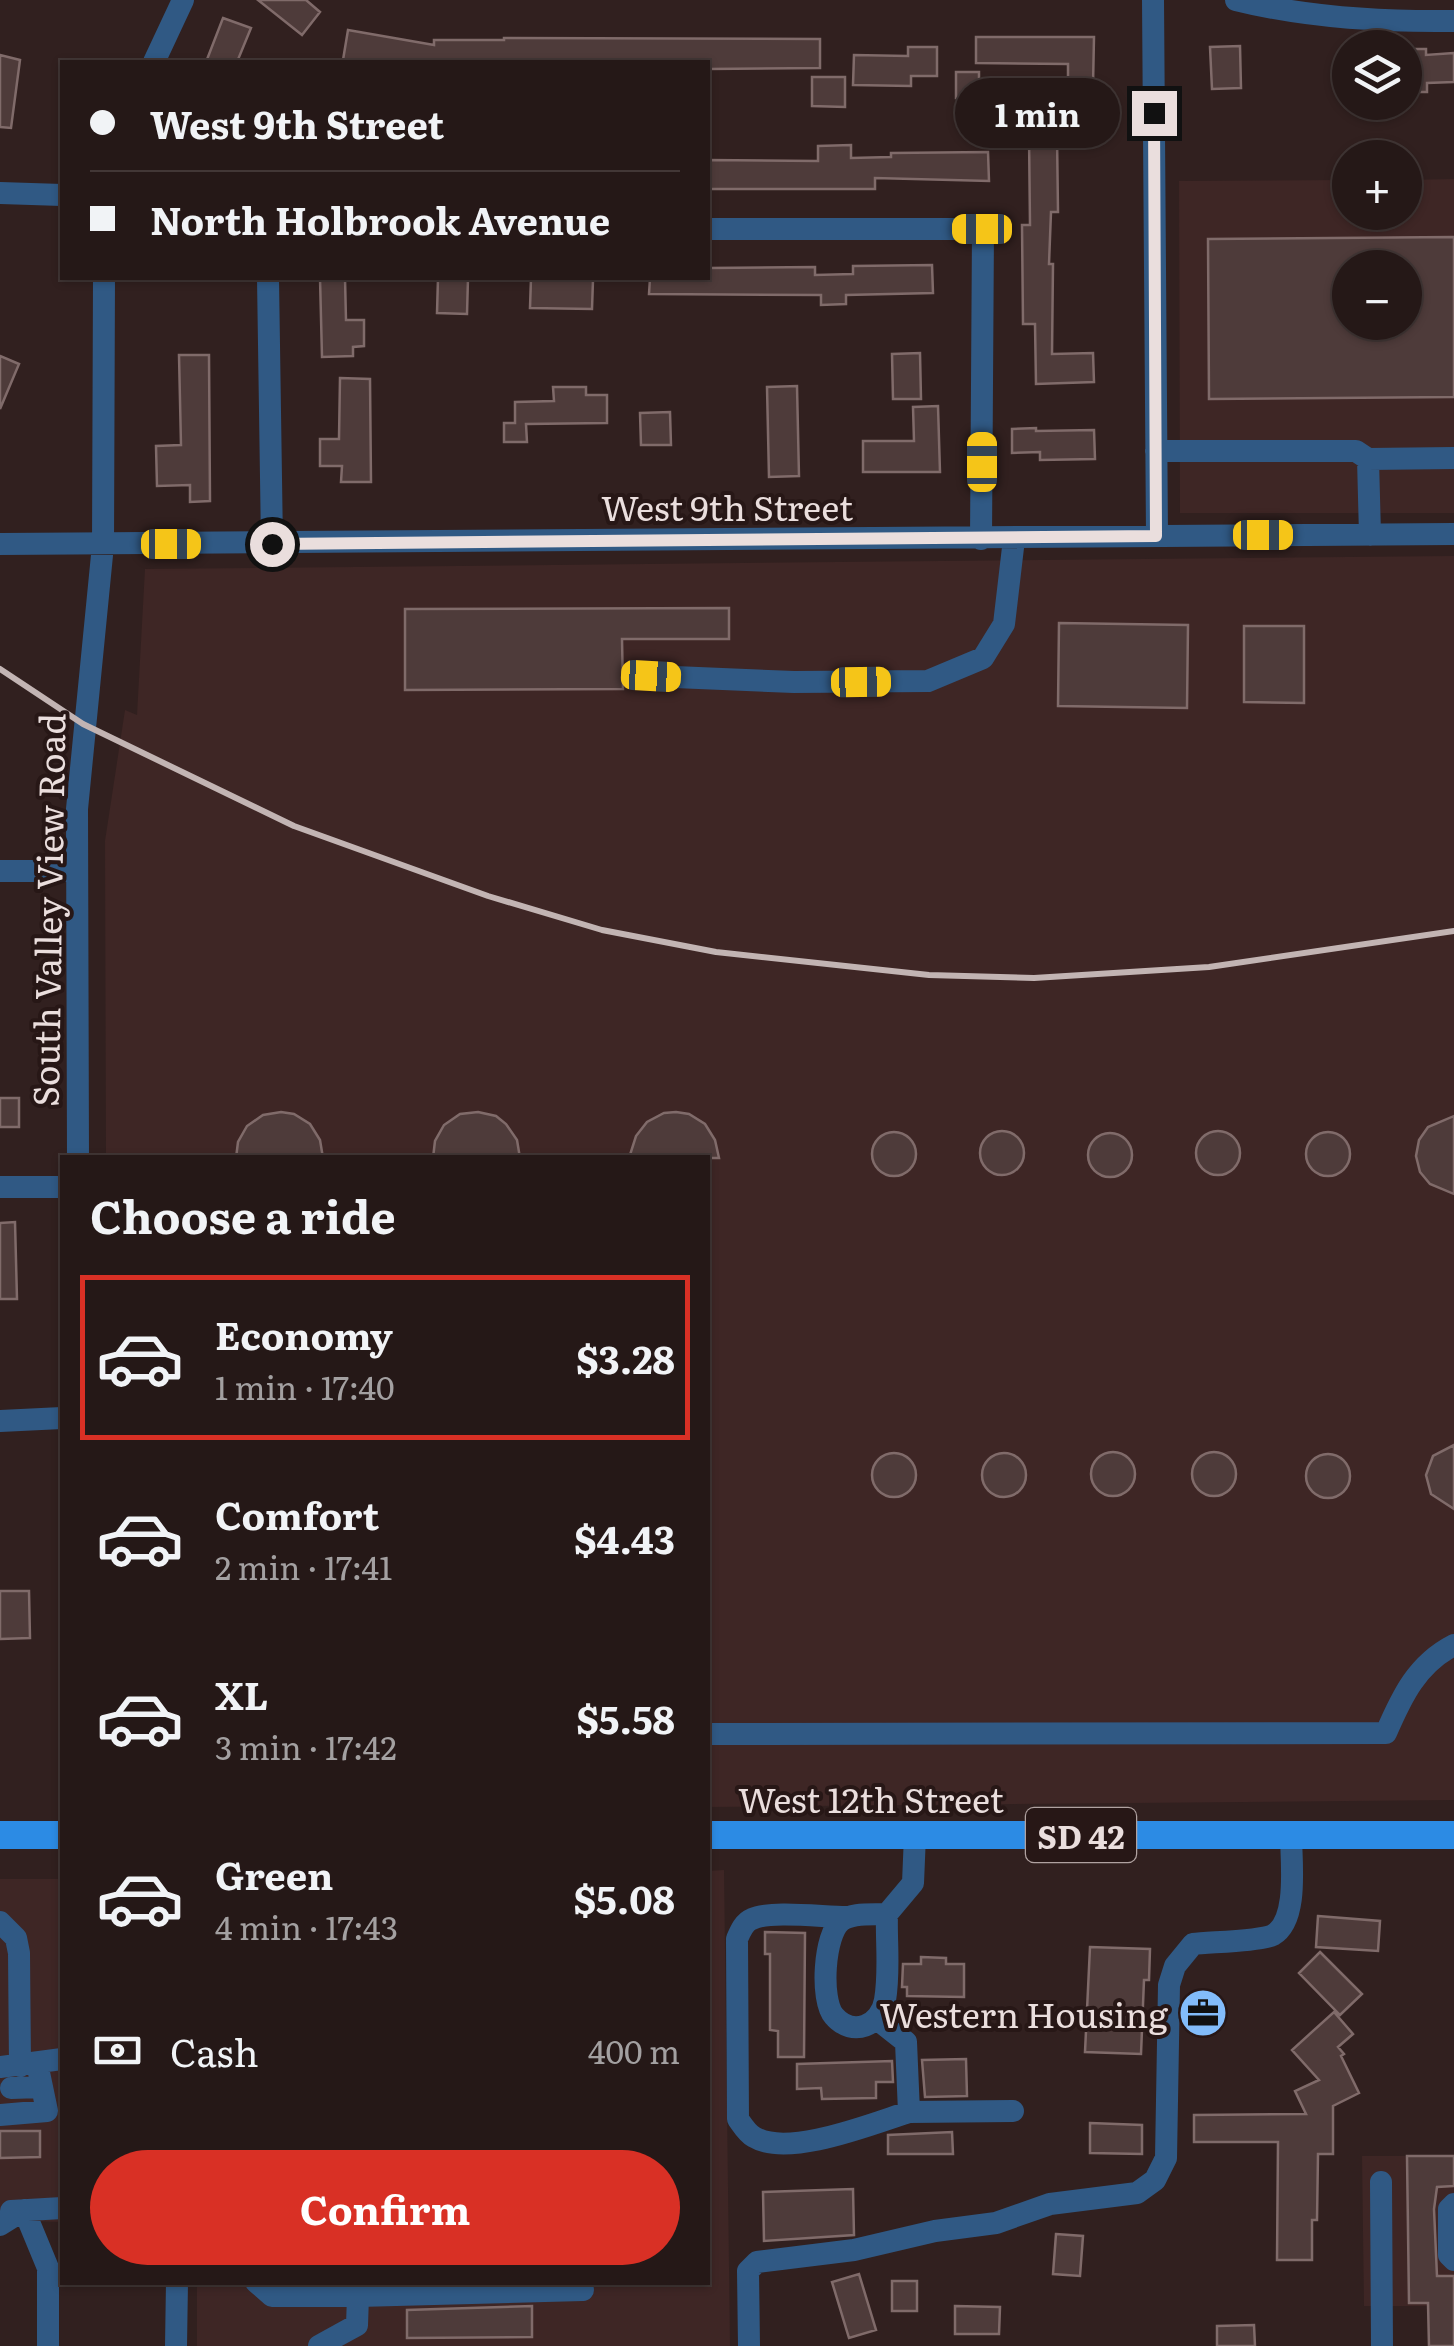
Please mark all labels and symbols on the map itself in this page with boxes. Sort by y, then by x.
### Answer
callout: 1 min [954,78,1119,148]
route end [1132,91,1177,136]
car [952,214,1012,244]
car [967,432,997,492]
street label: West 9th Street [601,480,853,532]
car [1233,520,1293,550]
route start [250,522,295,567]
car [141,529,201,559]
car [620,659,682,693]
car [831,666,891,698]
street label: South Valley View Road [18,713,76,1107]
street label: West 12th Street [738,1772,1004,1824]
road number: SD 42 [1026,1808,1136,1862]
place label: Western Housing [880,1987,1168,2039]
office icon: Western Housing [1177,1987,1229,2039]

